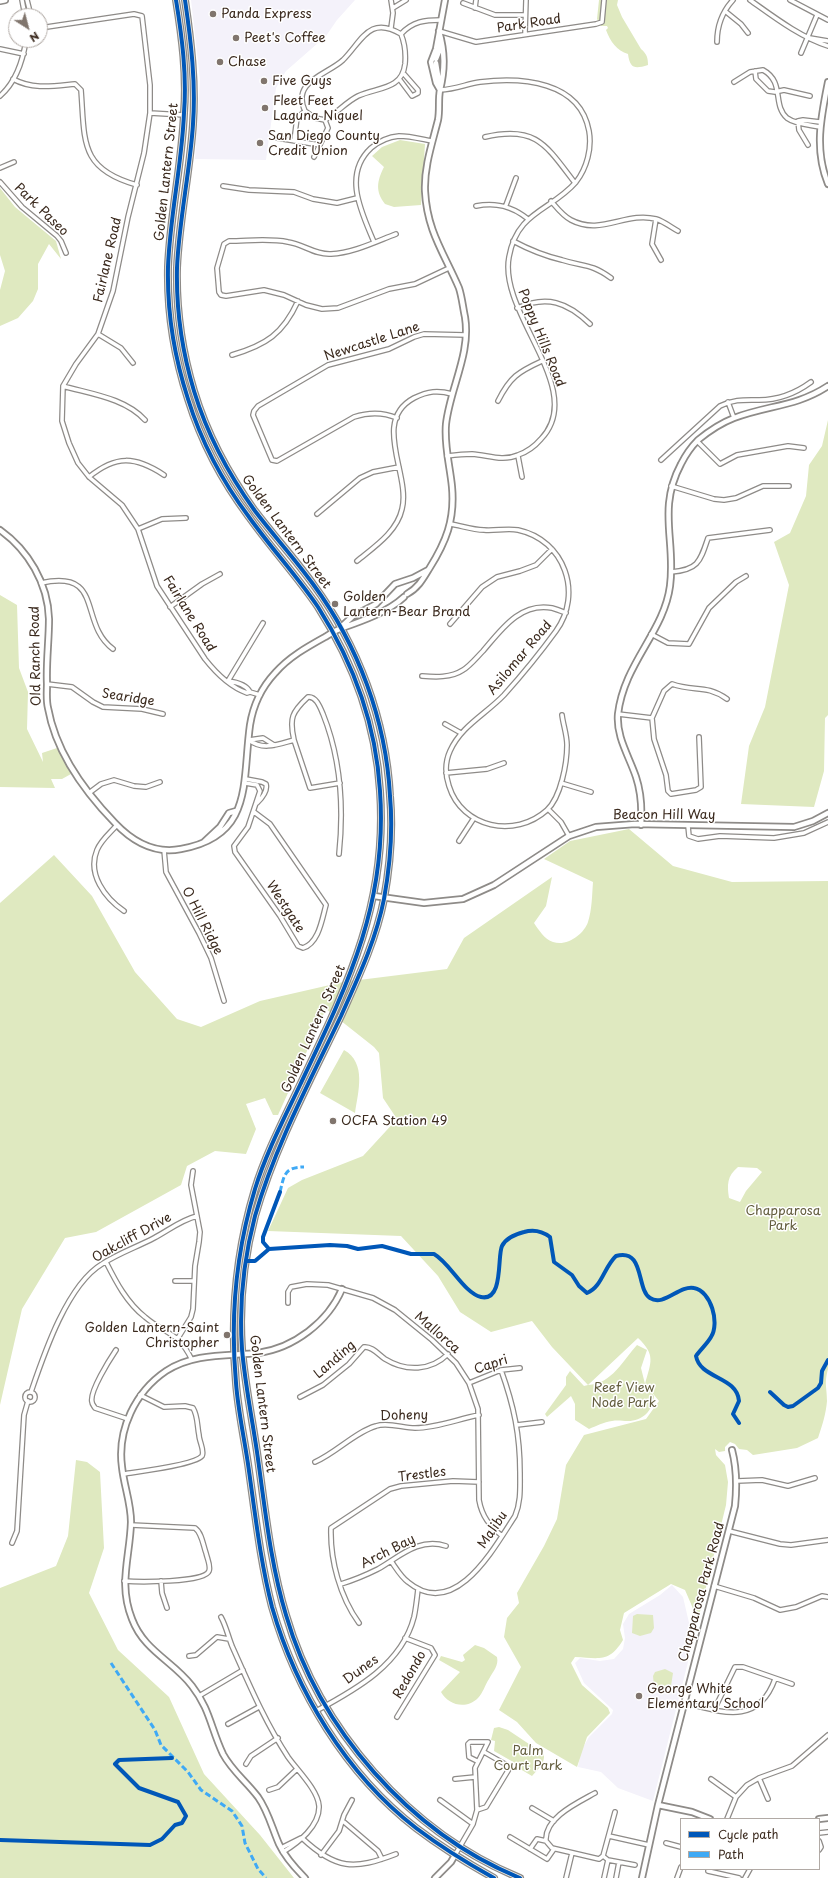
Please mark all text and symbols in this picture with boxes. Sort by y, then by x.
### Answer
place label: Panda Express [221,6,312,22]
north arrow [8,8,48,48]
marker: Panda Express [208,9,218,19]
street label: Park Road [496,11,562,37]
text: N [26,28,43,47]
place label: Peet's Coffee [244,30,326,46]
marker: Peet's Coffee [231,33,241,43]
place label: Chase [228,54,266,70]
marker: Chase [215,57,225,67]
place label: Five Guys [272,73,332,89]
marker: Five Guys [259,76,269,86]
place label: Fleet Feet Laguna Niguel [273,93,363,124]
street label: Golden Lantern Street [152,102,182,242]
marker: Fleet Feet Laguna Niguel [260,103,270,113]
place label: San Diego County Credit Union [268,128,380,159]
marker: San Diego County Credit Union [255,138,265,148]
street label: Park Paseo [11,180,71,240]
street label: Fairlane Road [91,216,125,304]
street label: Poppy Hills Road [514,287,568,389]
street label: Newcastle Lane [322,319,422,365]
street label: Golden Lantern Street [238,472,334,592]
street label: Fairlane Road [159,573,219,655]
place label: Golden Lantern-Bear Brand [343,589,470,620]
marker: Golden Lantern-Bear Brand [330,599,340,609]
street label: Old Ranch Road [27,606,45,706]
street label: Asilomar Road [484,618,556,698]
street label: Searidge [101,686,155,710]
street label: Beacon Hill Way [613,807,715,823]
street label: Westgate [263,878,307,936]
street label: O Hill Ridge [178,884,226,958]
street label: Golden Lantern Street [279,962,349,1096]
place label: OCFA Station 49 [341,1113,447,1129]
marker: OCFA Station 49 [328,1116,338,1126]
park label: Chapparosa Park [745,1203,821,1234]
street label: Oakcliff Drive [90,1210,174,1266]
street label: Mallorca [411,1309,463,1357]
place label: Golden Lantern-Saint Christopher [85,1320,219,1351]
marker: Golden Lantern-Saint Christopher [222,1330,232,1340]
street label: Golden Lantern Street [246,1334,278,1474]
street label: Landing [311,1338,359,1382]
street label: Capri [472,1352,510,1378]
park label: Reef View Node Park [591,1380,657,1411]
street label: Doheny [380,1408,428,1424]
street label: Trestles [397,1464,447,1486]
street label: Malibu [475,1508,511,1552]
street label: Chapparosa Park Road [676,1520,728,1664]
street label: Arch Bay [358,1532,418,1572]
street label: Redondo [390,1648,430,1702]
street label: Dunes [340,1652,382,1688]
place label: George White Elementary School [647,1681,764,1712]
marker: George White Elementary School [634,1691,644,1701]
park label: Palm Court Park [494,1743,562,1774]
legend [680,1818,820,1870]
text: Cycle path [718,1825,779,1843]
text: Path [718,1845,744,1863]

